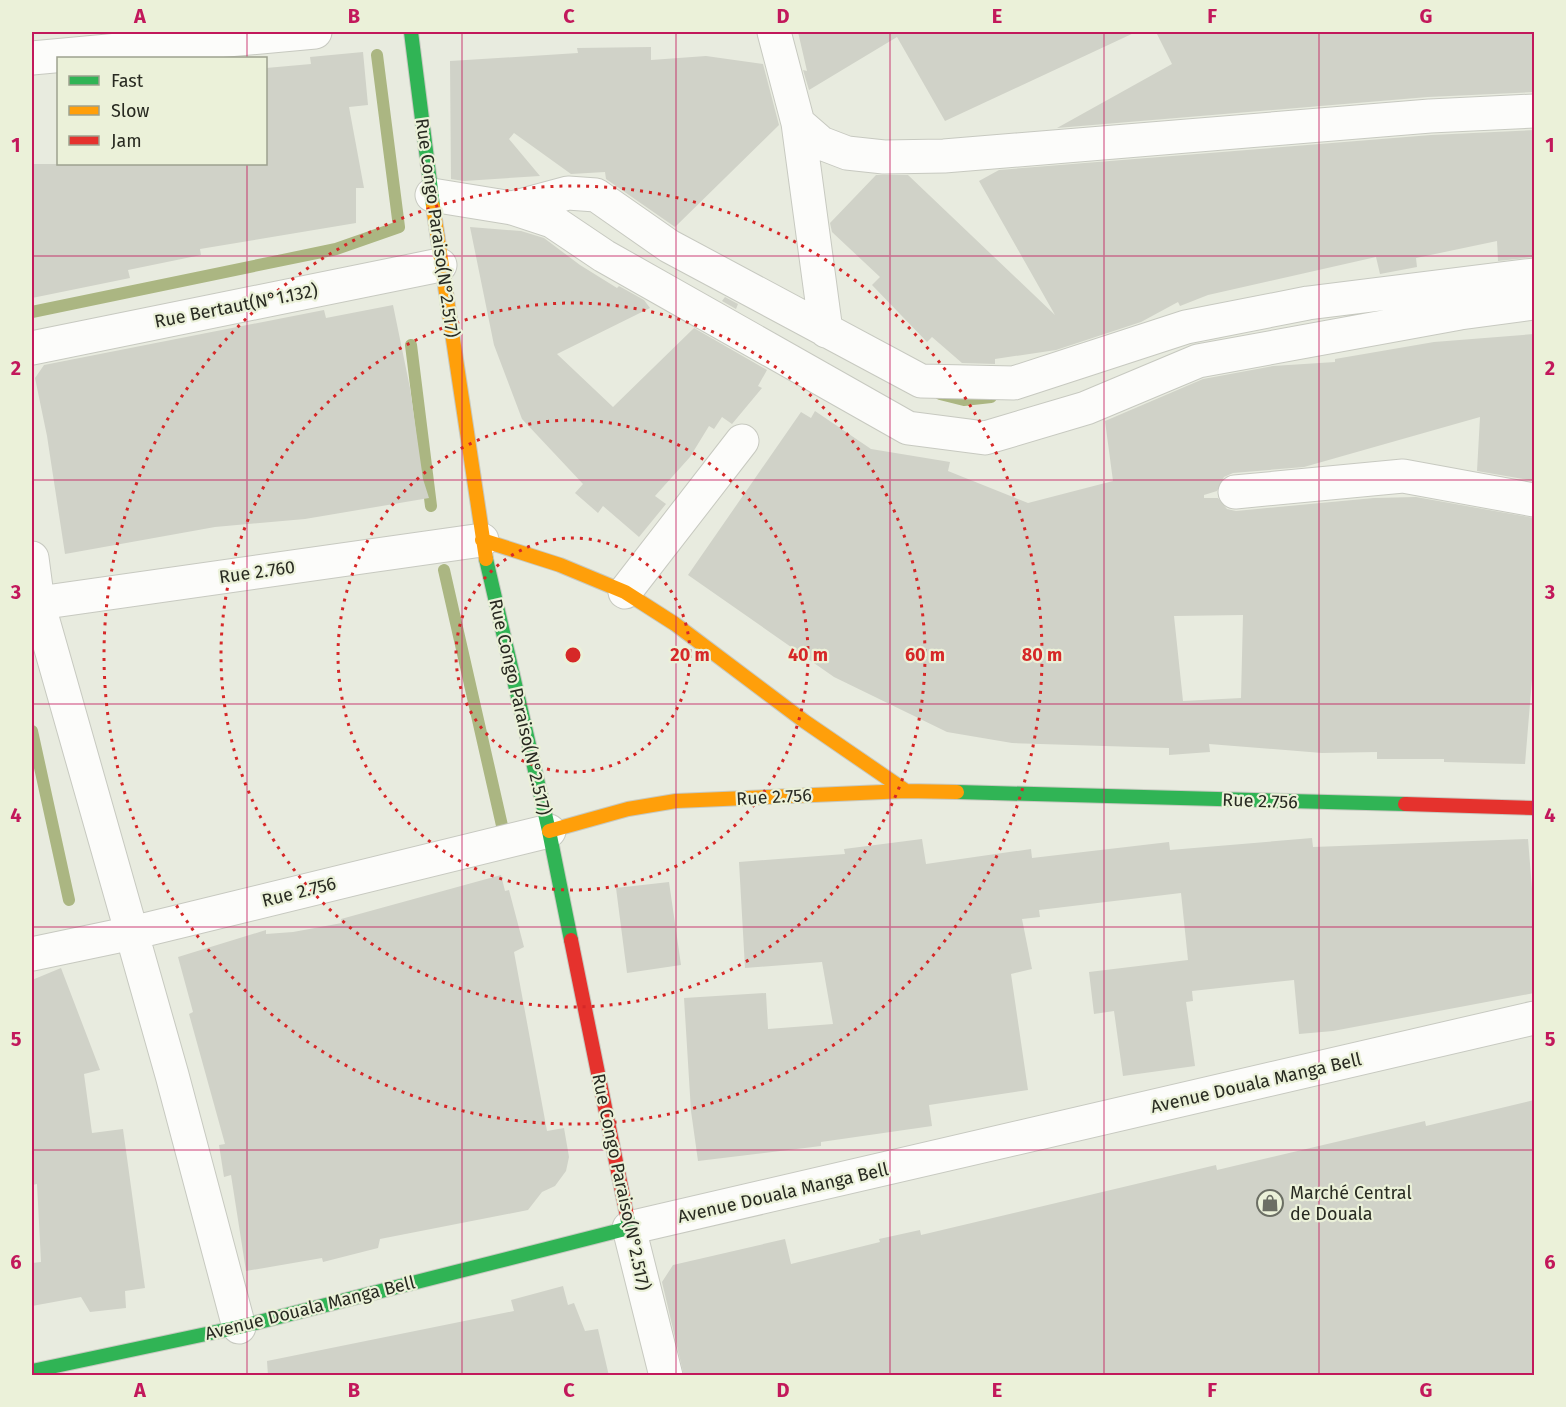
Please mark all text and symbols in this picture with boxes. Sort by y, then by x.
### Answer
text: A [133,4,147,28]
text: B [348,4,360,28]
text: C [563,4,575,28]
text: D [776,4,790,28]
text: E [992,4,1002,28]
text: F [1207,4,1217,28]
text: G [1420,4,1432,28]
legend [57,57,267,165]
text: Fast [111,70,144,92]
text: Slow [111,100,150,122]
street label: Rue Congo Paraiso(N°2.517) [411,117,463,339]
text: Jam [111,130,142,152]
text: 1 [11,133,21,157]
text: 1 [1545,133,1555,157]
street label: Rue Bertaut(N°1.132) [152,279,320,333]
text: 2 [11,356,21,380]
text: 2 [1545,356,1555,380]
street label: Rue 2.760 [218,556,296,588]
text: 3 [10,580,21,604]
text: 3 [1544,580,1555,604]
street label: Rue Congo Paraiso(N°2.517) [484,597,556,817]
text: 20 m [670,644,710,666]
text: 40 m [788,644,828,666]
text: 60 m [905,644,945,666]
text: 80 m [1022,644,1062,666]
centre of rings [563,645,583,665]
street label: Rue 2.756 [736,784,812,810]
street label: Rue 2.756 [1222,789,1298,813]
text: 4 [10,803,22,827]
text: 4 [1544,803,1556,827]
street label: Rue 2.756 [260,872,338,912]
text: 5 [11,1027,22,1051]
text: 5 [1545,1027,1556,1051]
street label: Avenue Douala Manga Bell [1148,1048,1364,1118]
street label: Rue Congo Paraiso(N°2.517) [587,1072,655,1293]
street label: Avenue Douala Manga Bell [675,1158,891,1228]
place label: Marché Central de Douala [1290,1182,1412,1225]
shop icon: Marché Central de Douala [1255,1188,1285,1218]
text: 6 [10,1250,22,1274]
text: 6 [1544,1250,1556,1274]
street label: Avenue Douala Manga Bell [203,1271,417,1345]
text: A [133,1378,147,1402]
text: B [348,1378,360,1402]
text: C [563,1378,575,1402]
text: D [776,1378,790,1402]
text: E [992,1378,1002,1402]
text: F [1207,1378,1217,1402]
text: G [1420,1378,1432,1402]

